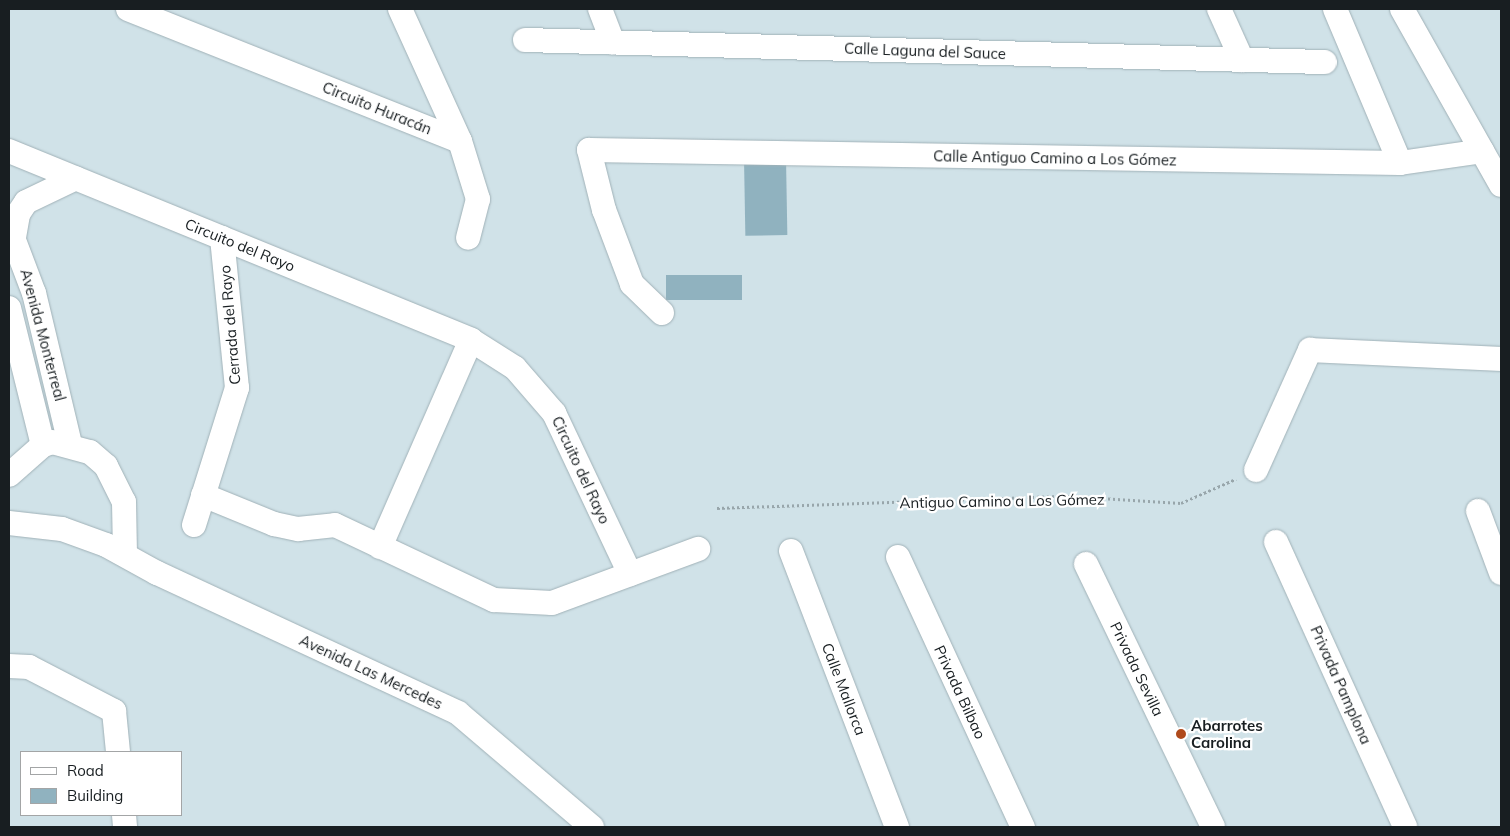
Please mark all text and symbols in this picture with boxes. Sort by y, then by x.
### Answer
street label: Calle Laguna del Sauce [844,39,1006,63]
street label: Circuito Huracán [320,78,434,138]
street label: Calle Antiguo Camino a Los Gómez [933,147,1177,169]
street label: Circuito del Rayo [182,215,298,275]
street label: Cerrada del Rayo [216,264,244,386]
street label: Avenida Monterreal [17,267,69,403]
street label: Circuito del Rayo [548,413,614,527]
street label: Antiguo Camino a Los Gómez [899,490,1105,512]
street label: Privada Sevilla [1106,619,1168,719]
street label: Privada Pamplona [1307,623,1375,747]
street label: Avenida Las Mercedes [297,631,445,713]
street label: Calle Mallorca [818,640,870,738]
street label: Privada Bilbao [930,642,990,742]
place label: Abarrotes Carolina [1191,716,1263,751]
marker: Abarrotes Carolina [1175,728,1187,740]
legend [20,751,182,816]
text: Road [67,761,104,780]
text: Building [67,786,123,805]

